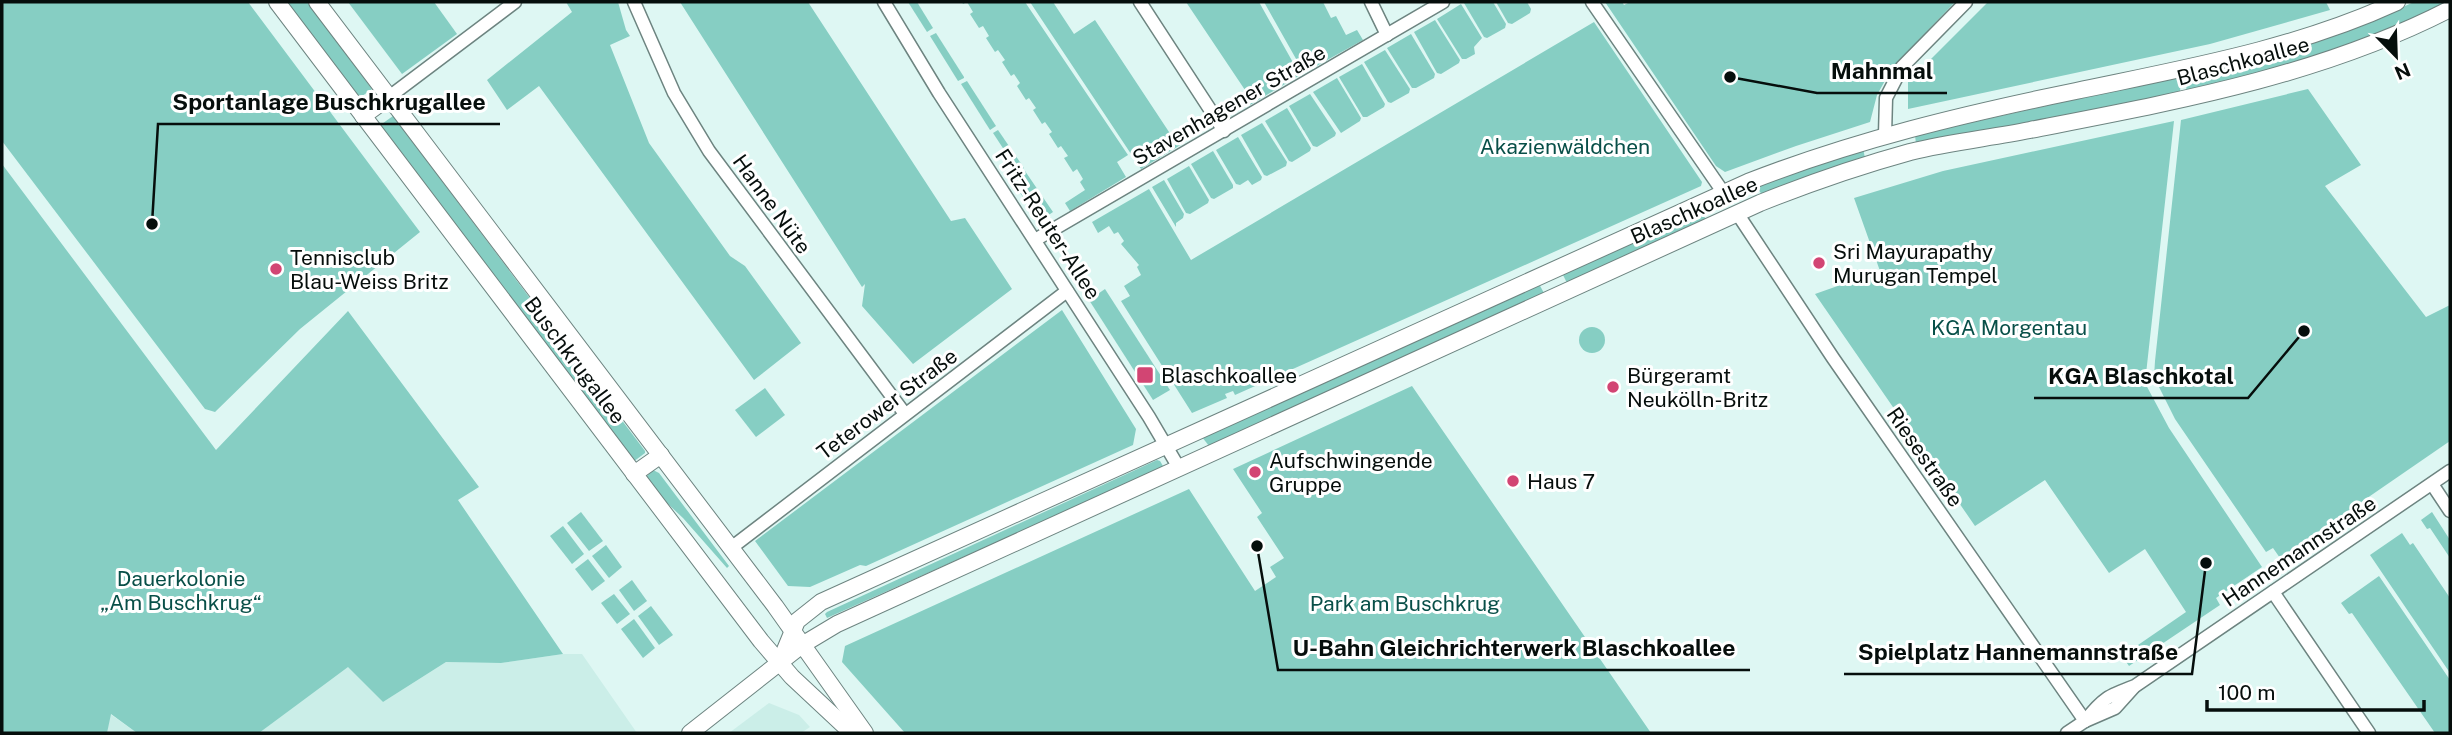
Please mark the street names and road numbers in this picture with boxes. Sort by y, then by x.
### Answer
street label: Blaschkoallee [2174,31,2312,91]
street label: Stavenhagener Straße [1128,40,1330,170]
street label: Fritz-Reuter-Allee [990,144,1106,304]
street label: Hanne Nüte [728,150,816,258]
street label: Blaschkoallee [1627,171,1761,249]
street label: Buschkrugallee [519,292,631,428]
street label: Teterower Straße [812,343,962,465]
street label: Riesestraße [1882,402,1968,512]
street label: Hannemannstraße [2217,490,2381,612]

